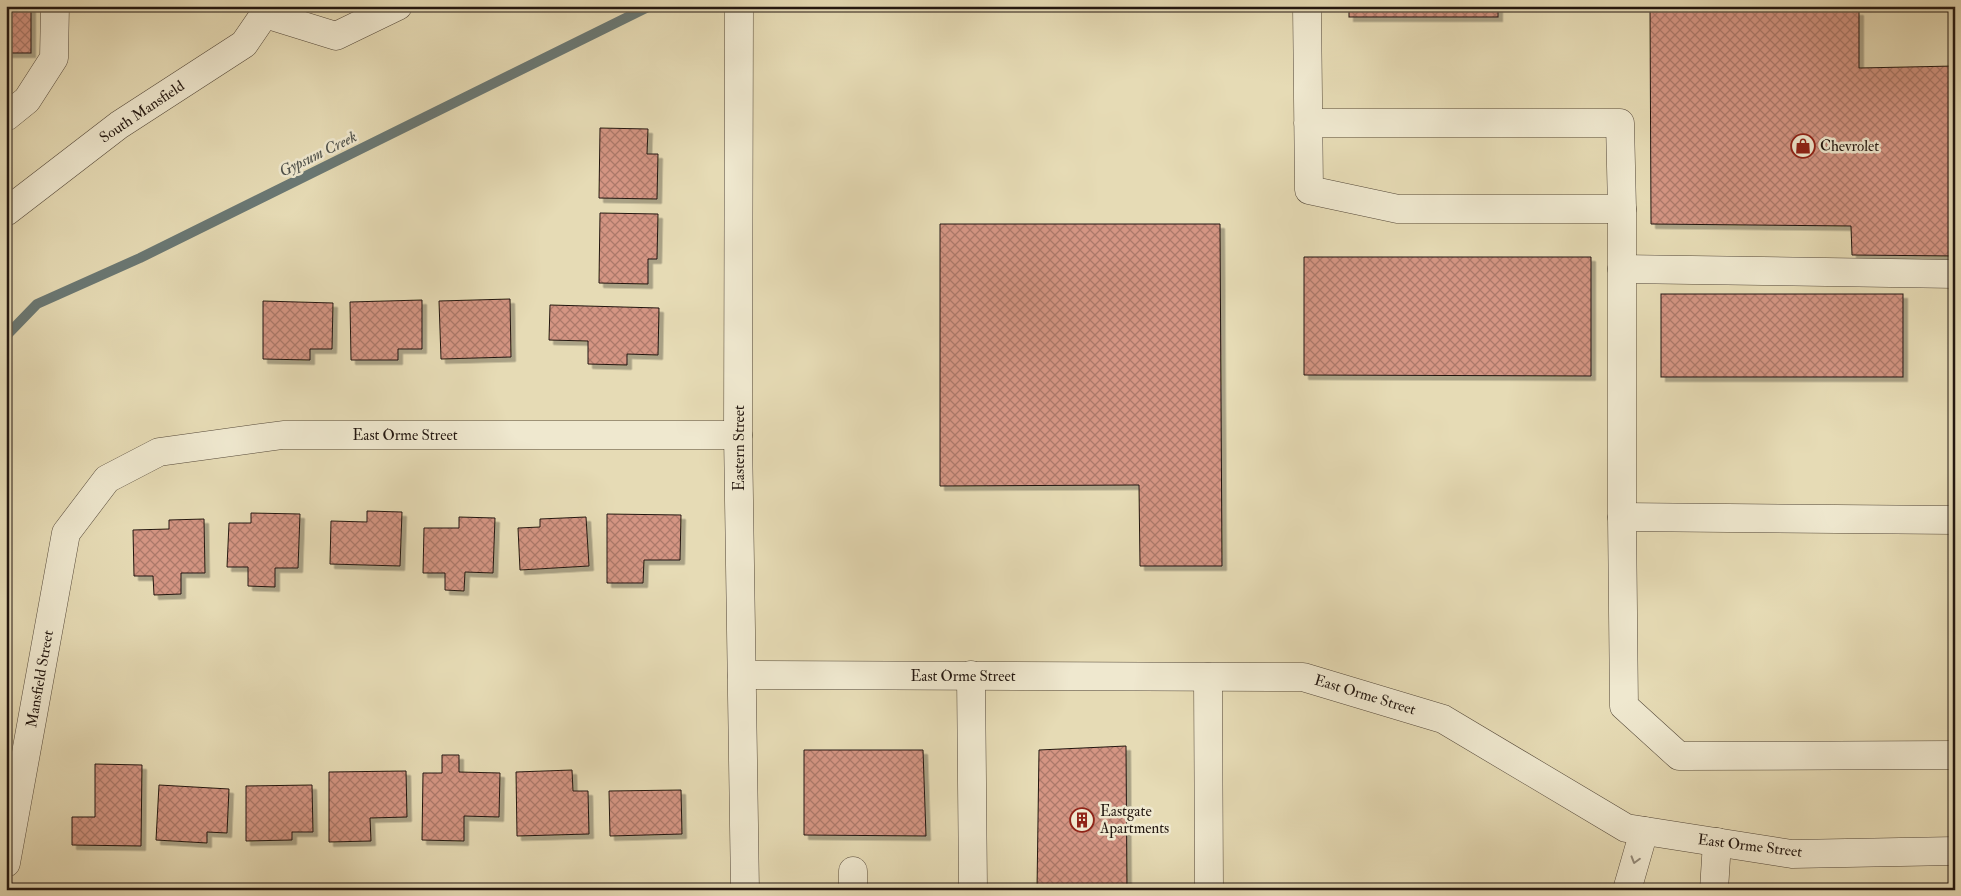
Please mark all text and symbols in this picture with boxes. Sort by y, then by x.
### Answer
street label: South Mansfield [96,76,189,147]
water label: Gypsum Creek [276,126,360,181]
shop icon: Chevrolet [1790,133,1816,159]
place label: Chevrolet [1820,137,1879,156]
street label: Eastern Street [730,405,749,491]
street label: East Orme Street [352,426,458,445]
street label: Mansfield Street [22,629,58,729]
street label: East Orme Street [910,667,1016,686]
street label: East Orme Street [1312,671,1418,719]
place label: Eastgate Apartments [1099,802,1169,839]
building icon: Eastgate Apartments [1069,807,1095,833]
street label: East Orme Street [1697,830,1803,862]
one-way arrow [1631,856,1641,864]

